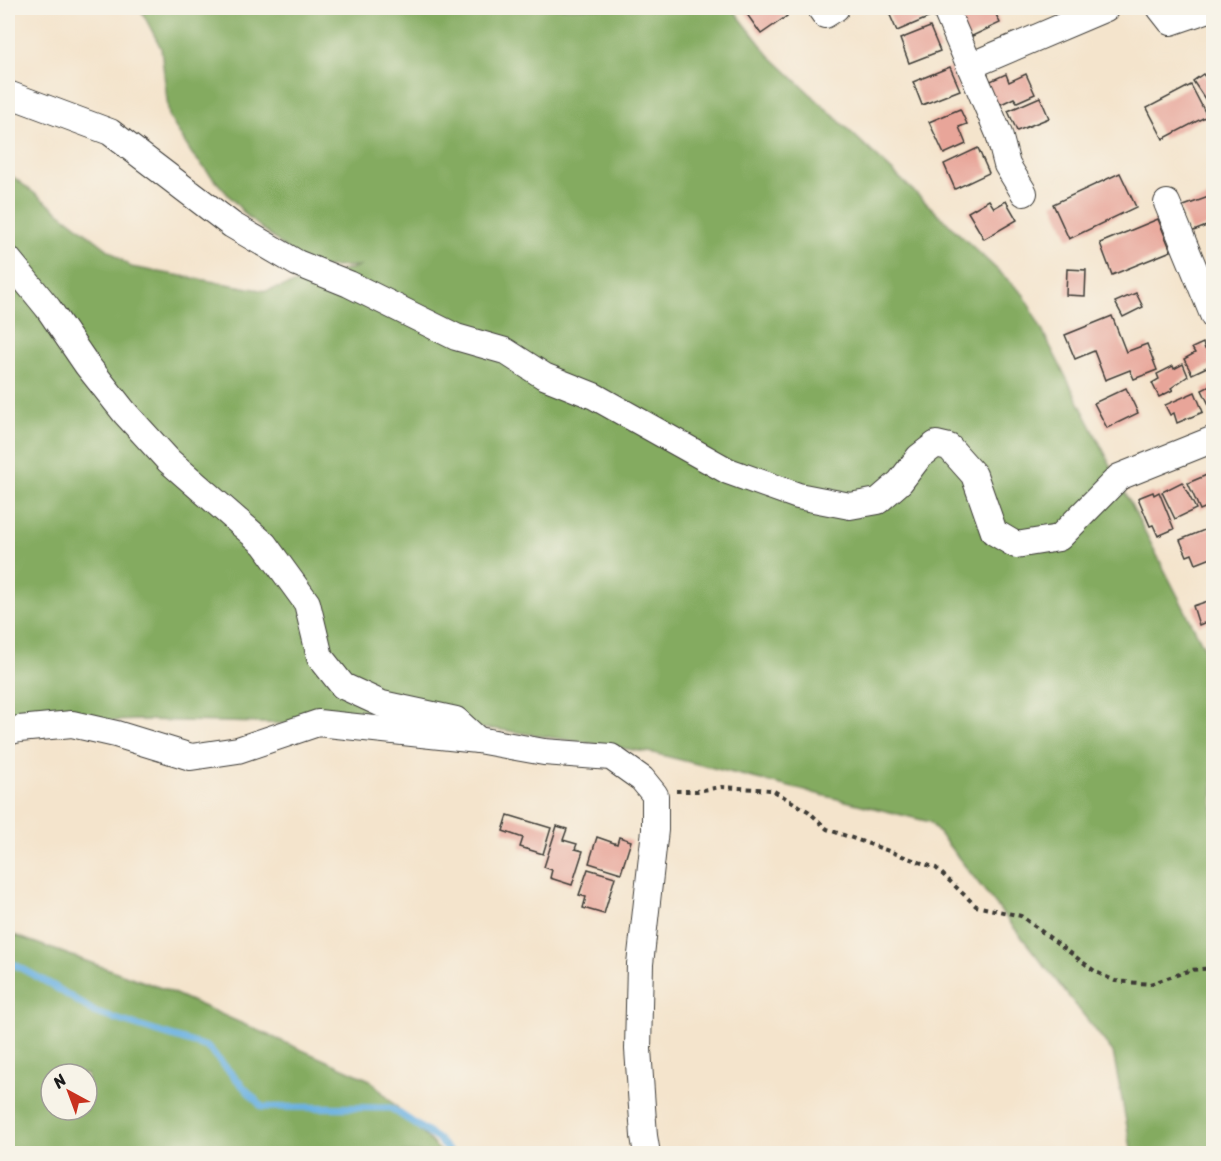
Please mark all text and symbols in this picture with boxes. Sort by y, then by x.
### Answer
north arrow [39,1062,99,1122]
text: N [45,1066,74,1096]

